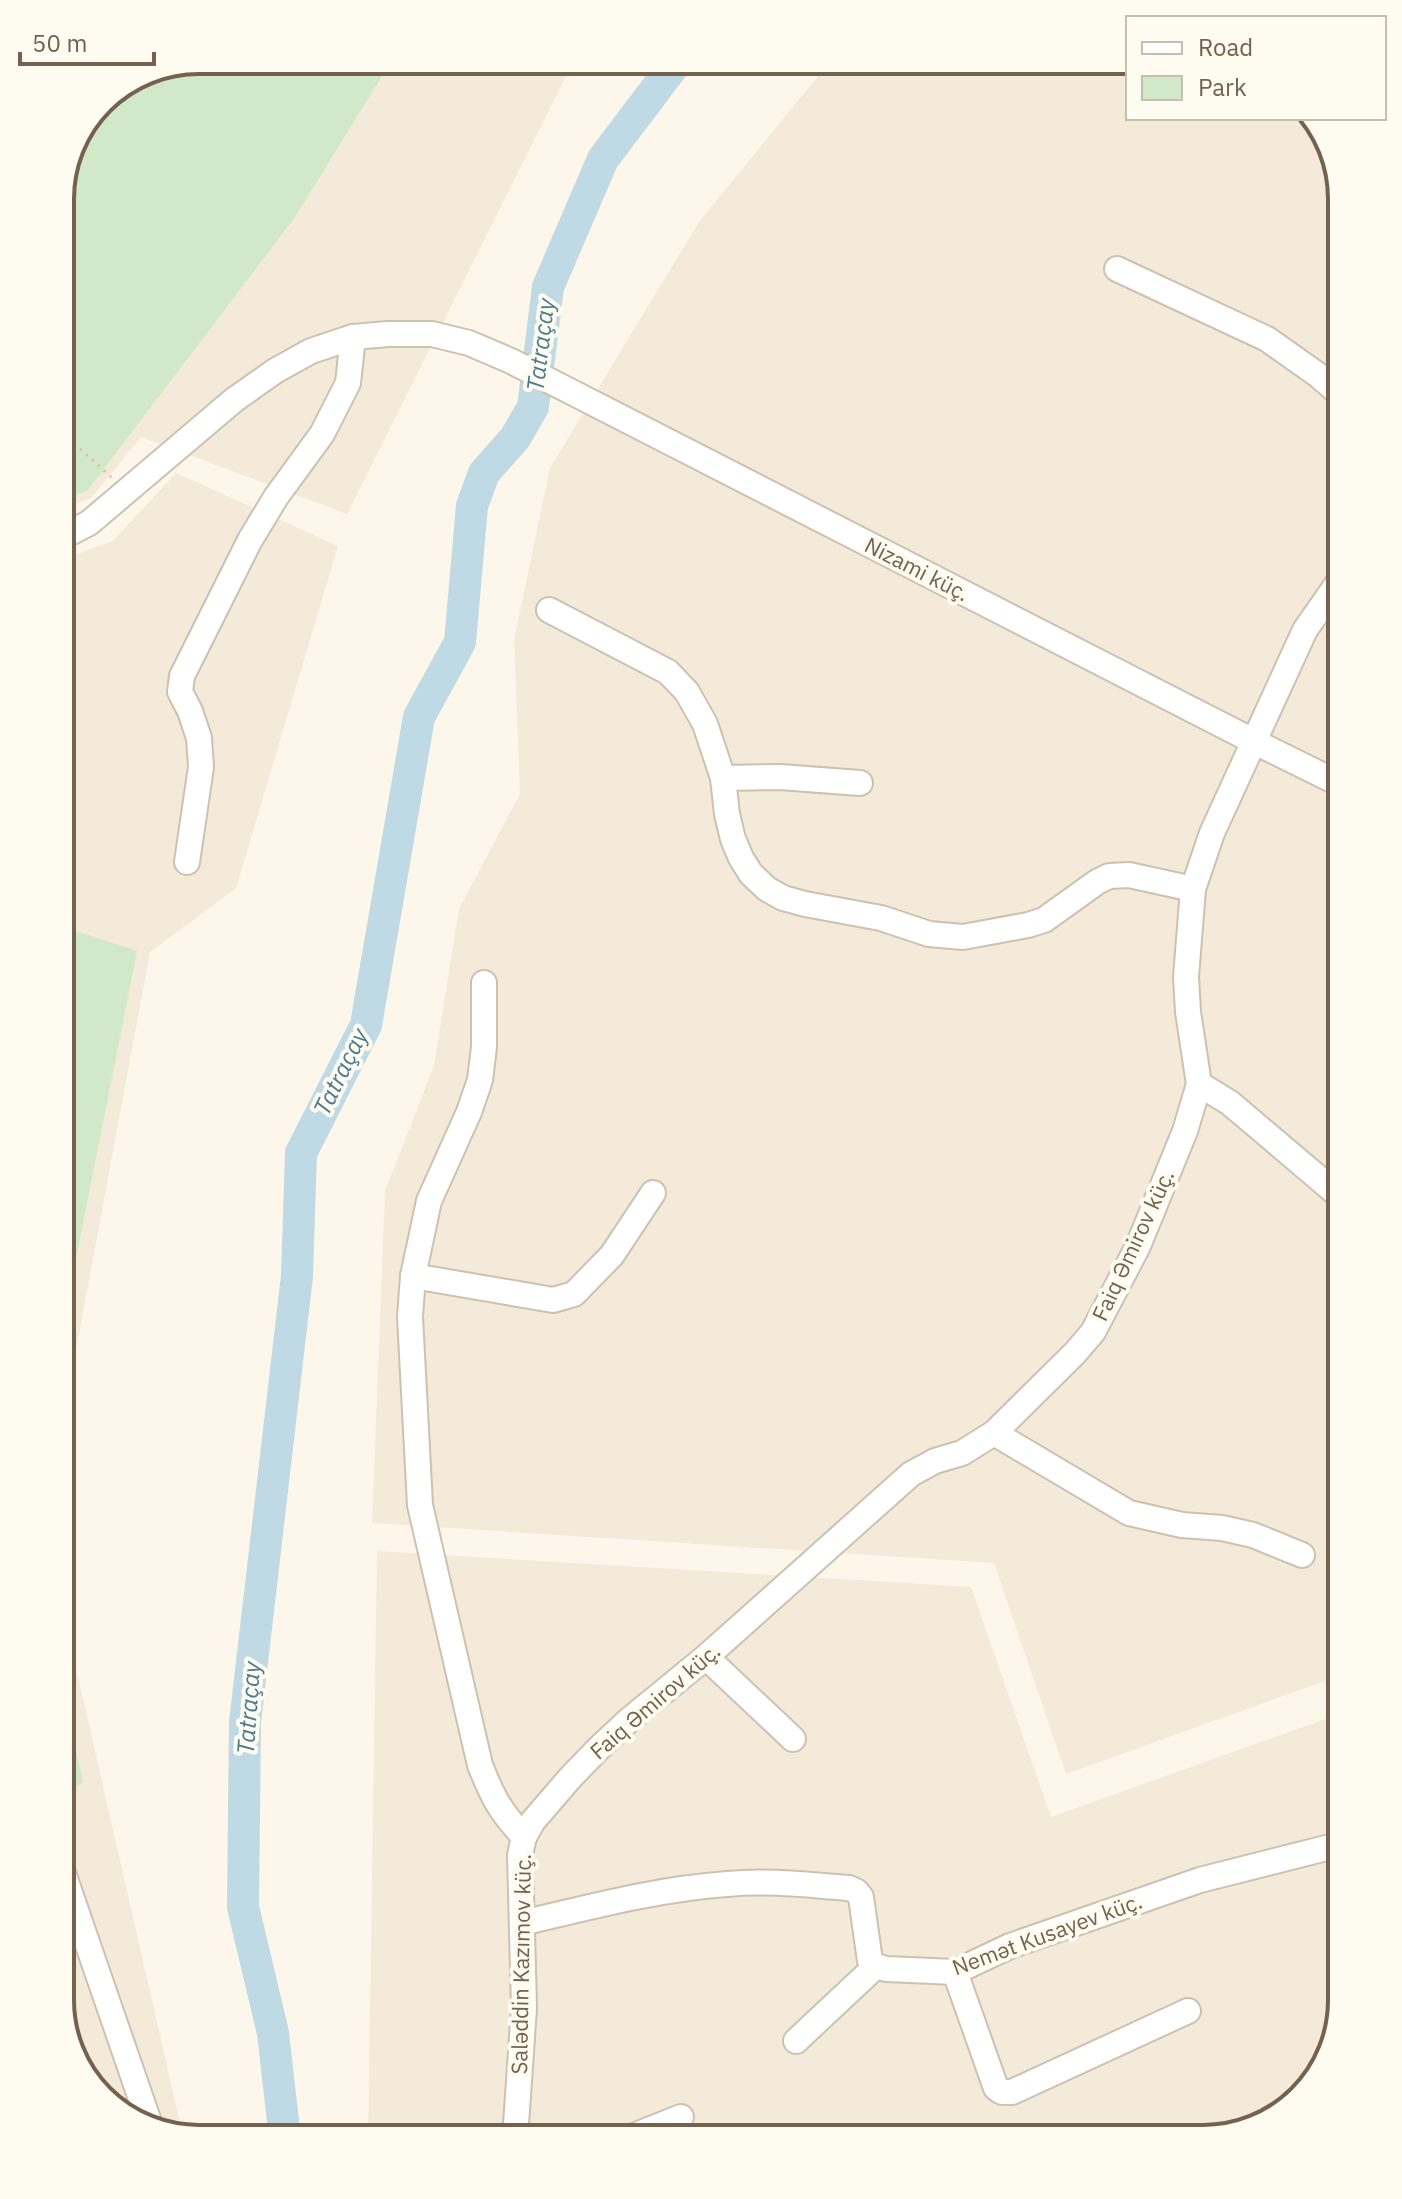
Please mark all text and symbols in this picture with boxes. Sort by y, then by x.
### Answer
scale bar [20,16,154,66]
legend [1126,16,1386,120]
text: 50 m [32,27,87,59]
text: Road [1198,31,1253,63]
text: Park [1198,71,1247,103]
water label: Tatraçay [518,295,562,393]
street label: Nizami küç. [860,530,975,607]
water label: Tatraçay [305,1022,375,1120]
street label: Faiq Əmirov küç. [1085,1164,1180,1325]
street label: Faiq Əmirov küç. [583,1636,726,1765]
water label: Tatraçay [229,1659,267,1755]
street label: Saləddin Kazımov küç. [504,1853,537,2075]
street label: Nemət Kusayev küç. [948,1886,1146,1981]

